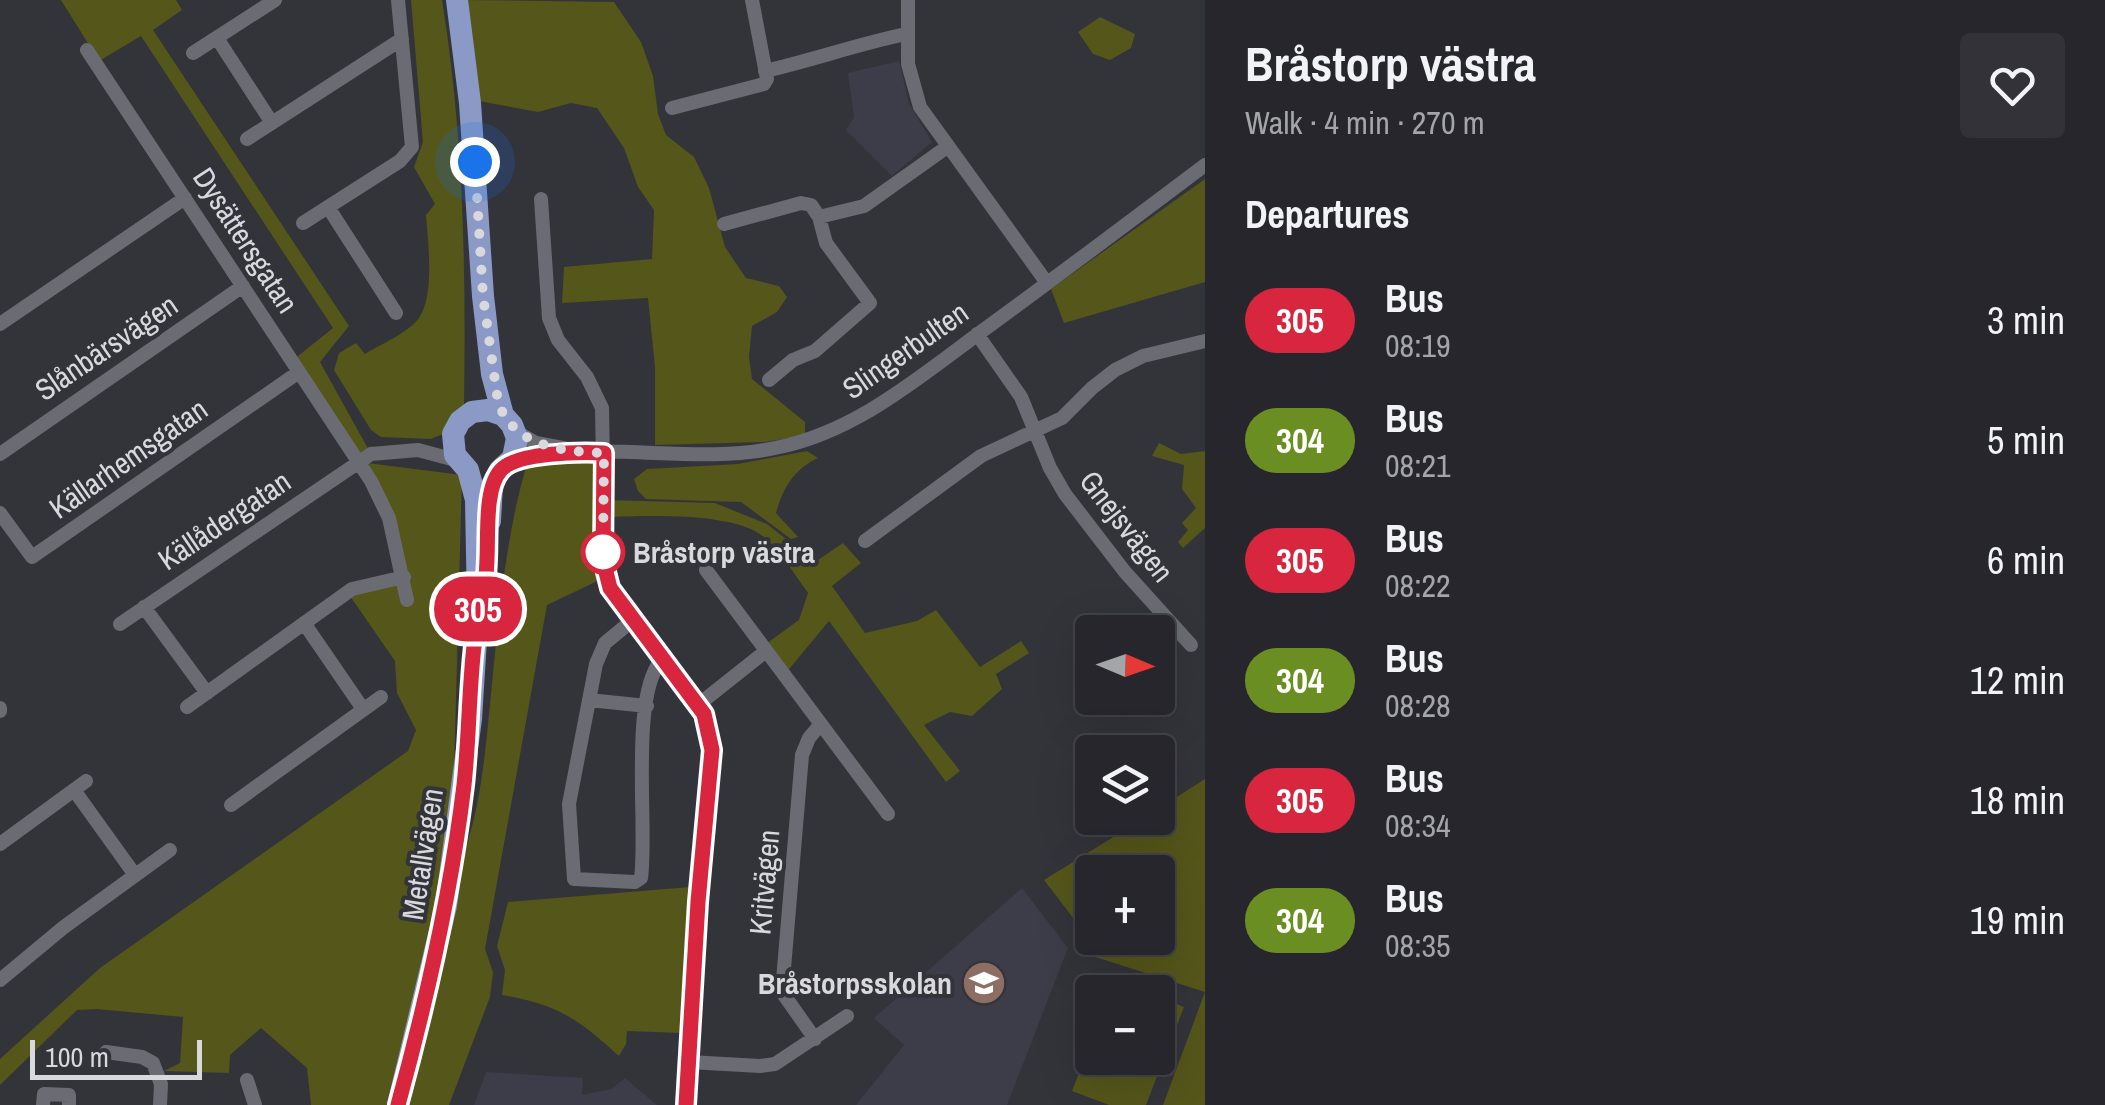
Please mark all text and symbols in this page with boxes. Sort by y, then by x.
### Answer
text: Bråstorp västra [1245,31,1536,96]
button: heart [1960,33,2065,138]
text: Walk · 4 min · 270 m [1245,101,1485,144]
your location [450,137,500,187]
street label: Dysättersgatan [184,160,308,320]
text: Departures [1245,189,1410,240]
text: Bus [1385,273,1444,324]
street label: Slånbärsvägen [27,285,185,409]
street label: Slingerbulten [834,292,976,408]
text: 3 min [1987,295,2065,346]
text: 305 [1276,297,1324,344]
text: 08:19 [1385,324,1451,367]
street label: Källarhemsgatan [41,389,215,527]
text: Bus [1385,393,1444,444]
text: 5 min [1987,415,2065,466]
text: 304 [1276,417,1324,464]
text: 08:21 [1385,444,1451,487]
street label: Källådergatan [150,461,298,579]
street label: Gnejsvägen [1071,462,1183,590]
text: Bus [1385,513,1444,564]
marker: Bråstorp västra [582,531,624,573]
place label: Bråstorp västra [633,532,815,572]
text: 6 min [1987,535,2065,586]
text: 305 [1276,537,1324,584]
text: 08:22 [1385,564,1451,607]
line badge: 305 [420,576,536,642]
text: 305 [454,586,502,633]
north arrow [1075,615,1175,715]
map controls [1075,615,1175,1075]
text: Bus [1385,633,1444,684]
text: 12 min [1970,655,2065,706]
text: 304 [1276,657,1324,704]
text: 08:28 [1385,684,1451,727]
button: layers [1075,735,1175,835]
text: Bus [1385,753,1444,804]
text: 18 min [1970,775,2065,826]
text: 305 [1276,777,1324,824]
street label: Metallvägen [392,785,452,923]
text: 08:34 [1385,804,1451,847]
street label: Kritvägen [739,828,789,936]
button: + [1075,855,1175,955]
text: Bus [1385,873,1444,924]
text: 19 min [1970,895,2065,946]
text: 304 [1276,897,1324,944]
text: 08:35 [1385,924,1451,967]
school or university icon: Bråstorpsskolan [961,960,1007,1006]
place label: Bråstorpsskolan [758,963,952,1003]
button: − [1075,975,1175,1075]
scale bar [30,1035,202,1080]
text: 100 m [45,1038,109,1076]

